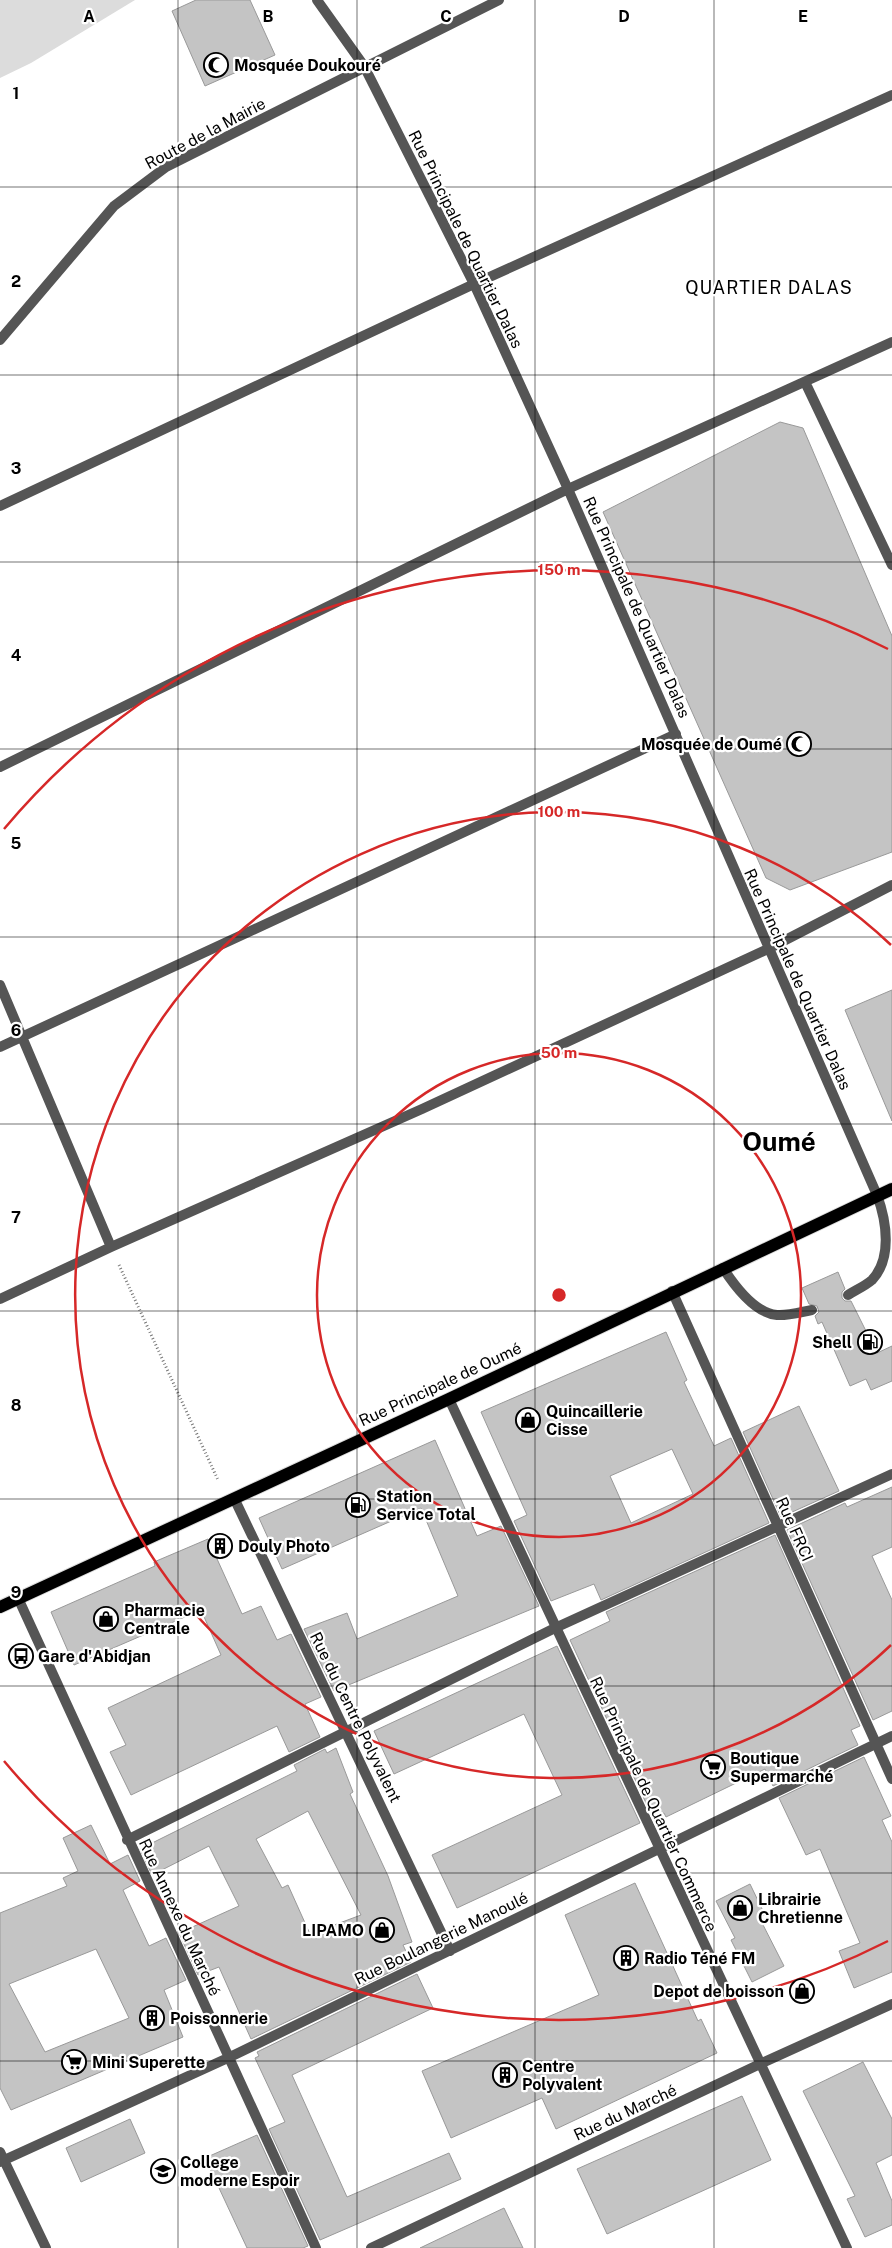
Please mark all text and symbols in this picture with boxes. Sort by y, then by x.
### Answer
text: A [83,7,95,26]
text: B [263,7,274,26]
text: C [440,7,452,26]
text: D [618,7,630,26]
text: E [798,7,808,26]
mosque icon: Mosquée Doukouré [203,52,229,78]
place label: Mosquée Doukouré [234,56,381,75]
text: 1 [13,84,19,103]
street label: Route de la Mairie [142,94,269,173]
street label: Rue Principale de Quartier Dalas [404,127,527,351]
text: 2 [11,272,21,291]
district label: QUARTIER DALAS [685,277,853,298]
text: 3 [11,459,21,478]
street label: Rue Principale de Quartier Dalas [579,494,694,721]
text: 150 m [537,561,581,578]
text: 4 [11,646,22,665]
mosque icon: Mosquée de Oumé [786,731,812,757]
place label: Mosquée de Oumé [641,735,782,754]
text: 100 m [538,803,580,820]
text: 5 [11,834,22,853]
street label: Rue Principale de Quartier Dalas [740,866,855,1093]
text: 6 [11,1021,21,1040]
text: 50 m [541,1044,577,1061]
district label: Oumé [742,1126,816,1157]
text: 7 [11,1208,21,1227]
centre of rings [550,1286,568,1304]
fuel station icon: Shell [857,1329,883,1355]
place label: Shell [812,1333,852,1352]
street label: Rue Principale de Oumé [356,1338,524,1430]
text: 8 [11,1396,22,1415]
place label: Quincaillerie Cisse [546,1402,643,1439]
shop icon: Quincaillerie Cisse [515,1407,541,1433]
place label: Station Service Total [376,1487,476,1524]
fuel station icon: Station Service Total [345,1492,371,1518]
street label: Rue FRCI [772,1494,817,1564]
building icon: Douly Photo [207,1533,233,1559]
place label: Douly Photo [238,1537,330,1556]
text: 9 [11,1583,21,1602]
place label: Pharmacie Centrale [124,1601,205,1638]
shop icon: Pharmacie Centrale [93,1606,119,1632]
street label: Rue du Centre Polyvalent [306,1629,405,1805]
bus stop icon: Gare d'Abidjan [8,1643,34,1669]
place label: Gare d'Abidjan [38,1647,151,1666]
street label: Rue Principale de Quartier Commerce [586,1674,721,1935]
place label: Boutique Supermarché [730,1749,833,1786]
supermarket icon: Boutique Supermarché [700,1754,726,1780]
street label: Rue Annexe du Marché [135,1836,224,1999]
street label: Rue Boulangerie Manoulé [351,1888,531,1989]
place label: Librairie Chretienne [758,1890,843,1927]
shop icon: Librairie Chretienne [727,1895,753,1921]
shop icon: LIPAMO [369,1917,395,1943]
place label: LIPAMO [302,1921,364,1940]
building icon: Radio Téné FM [613,1945,639,1971]
place label: Radio Téné FM [644,1949,756,1968]
shop icon: Depot de boisson [789,1978,815,2004]
place label: Depot de boisson [653,1982,784,2001]
building icon: Poissonnerie [139,2005,165,2031]
place label: Poissonnerie [170,2009,268,2028]
supermarket icon: Mini Superette [61,2049,87,2075]
place label: Mini Superette [92,2053,205,2072]
place label: Centre Polyvalent [522,2057,603,2094]
building icon: Centre Polyvalent [492,2062,518,2088]
street label: Rue du Marché [571,2080,680,2145]
place label: College moderne Espoir [180,2153,300,2190]
school or university icon: College moderne Espoir [150,2158,176,2184]

